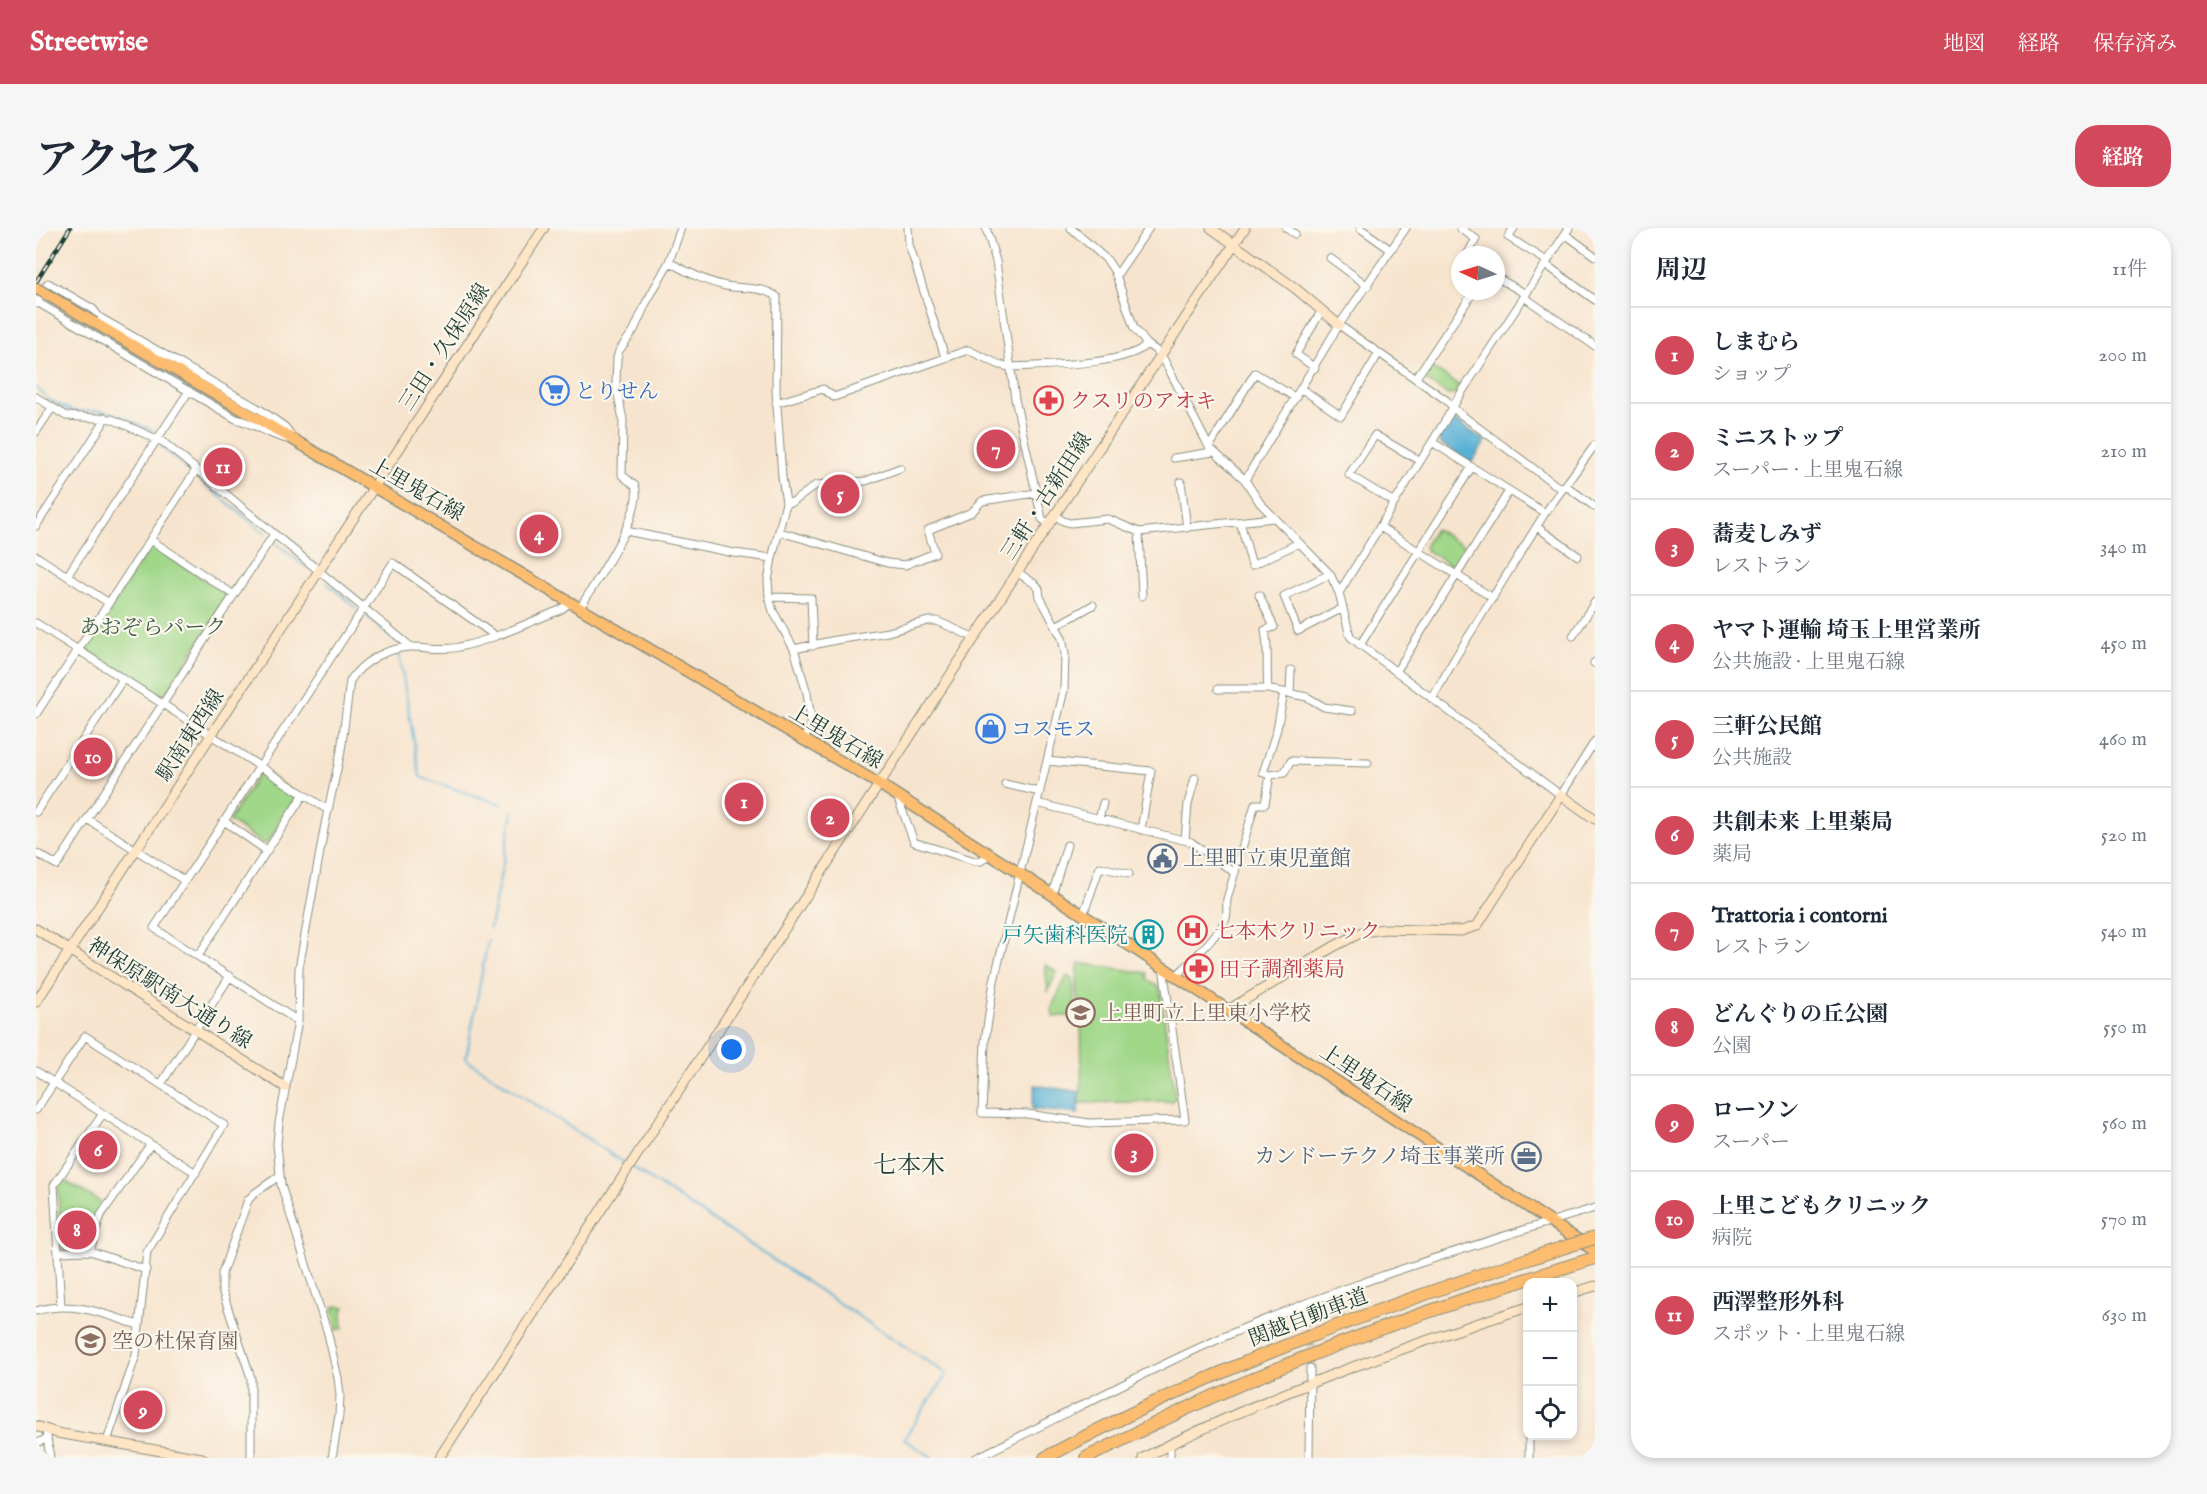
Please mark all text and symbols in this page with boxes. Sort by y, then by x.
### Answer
text: Streetwise [30,25,148,60]
text: 地図 [1943,31,1985,58]
text: 経路 [2018,31,2060,58]
text: 保存済み [2093,31,2177,58]
button: 経路 [2075,125,2171,187]
text: アクセス [36,135,203,188]
north arrow [1451,246,1505,300]
text: 周辺 [1655,254,1707,287]
text: 11件 [2112,257,2147,282]
street label: 三田・久保原線 [394,279,497,417]
text: しまむら [1712,329,1800,357]
text: 1 [1671,343,1678,368]
text: 200 m [2098,343,2147,368]
text: ショップ [1712,362,1792,387]
supermarket icon: とりせん [538,375,570,407]
place label: とりせん [575,379,659,406]
pharmacy icon: クスリのアオキ [1033,385,1065,417]
place label: クスリのアオキ [1070,389,1217,416]
text: ミニストップ [1712,425,1843,453]
pin: 7 [976,426,1016,472]
street label: 三軒・古新田線 [996,428,1099,566]
text: 2 [1670,439,1679,464]
text: 210 m [2101,439,2147,464]
pin: 11 [204,444,243,490]
street label: 上里鬼石線 [364,452,468,528]
text: スーパー · 上里鬼石線 [1712,458,1903,483]
pin: 5 [820,472,860,516]
pin: 4 [520,512,558,556]
text: 蕎麦しみず [1712,521,1822,549]
text: 3 [1671,535,1678,560]
text: 340 m [2100,535,2147,560]
text: レストラン [1712,554,1811,579]
park label: あおぞらパーク [80,615,227,642]
text: ヤマト運輸 埼玉上里営業所 [1712,617,1981,645]
text: 4 [1670,631,1679,656]
text: 450 m [2100,631,2147,656]
text: 公共施設 · 上里鬼石線 [1712,650,1905,675]
street label: 駅南東西線 [151,684,231,787]
street label: 上里鬼石線 [783,699,887,776]
shop icon: コスモス [974,713,1006,745]
text: 三軒公民館 [1712,713,1822,741]
place label: コスモス [1011,717,1095,744]
text: 5 [1671,727,1678,752]
text: 460 m [2099,727,2147,752]
pin: 10 [74,734,112,780]
text: 公共施設 [1712,746,1792,771]
pin: 1 [724,780,764,824]
pin: 2 [810,796,850,840]
text: 共創未来 上里薬局 [1712,809,1893,837]
text: 6 [1670,823,1679,848]
text: 520 m [2101,823,2147,848]
public building icon: 上里町立東児童館 [1146,842,1178,874]
text: 薬局 [1712,842,1752,867]
place label: 上里町立東児童館 [1183,846,1351,873]
text: Trattoria i contorni [1712,902,1888,930]
hospital icon: 七本木クリニック [1177,915,1209,947]
building icon: 戸矢歯科医院 [1133,919,1165,951]
place label: 七本木クリニック [1214,919,1381,946]
text: 7 [1670,919,1679,944]
text: 540 m [2100,919,2147,944]
place label: 戸矢歯科医院 [1002,923,1128,950]
street label: 神保原駅南大通り線 [82,933,256,1056]
text: レストラン [1712,935,1811,960]
pharmacy icon: 田子調剤薬局 [1182,953,1214,985]
place label: 田子調剤薬局 [1219,957,1345,984]
school or university icon: 上里町立上里東小学校 [1064,997,1096,1029]
place label: 上里町立上里東小学校 [1101,1001,1311,1028]
text: どんぐりの丘公園 [1712,1001,1888,1029]
text: 8 [1671,1015,1678,1040]
text: 550 m [2103,1015,2147,1040]
text: 公園 [1712,1034,1752,1059]
your location [717,1035,746,1064]
street label: 上里鬼石線 [1314,1039,1416,1120]
text: ローソン [1712,1097,1799,1125]
text: 9 [1670,1111,1679,1136]
text: 560 m [2102,1111,2147,1136]
pin: 6 [78,1128,118,1172]
pin: 3 [1114,1130,1154,1176]
text: スーパー [1712,1130,1790,1155]
office icon: カンドーテクノ埼玉事業所 [1510,1140,1542,1172]
place label: カンドーテクノ埼玉事業所 [1254,1144,1505,1171]
district label: 七本木 [873,1151,945,1182]
text: 上里こどもクリニック [1712,1193,1931,1221]
text: 10 [1666,1207,1683,1232]
text: 570 m [2101,1207,2147,1232]
pin: 8 [58,1208,96,1252]
text: 病院 [1712,1226,1752,1251]
map controls [1523,1278,1577,1440]
button: + [1523,1278,1577,1332]
street label: 関越自動車道 [1245,1283,1372,1354]
text: 西澤整形外科 [1712,1289,1844,1317]
text: 11 [1667,1303,1682,1328]
text: 630 m [2101,1303,2147,1328]
text: スポット · 上里鬼石線 [1712,1322,1905,1347]
school or university icon: 空の杜保育園 [75,1325,107,1357]
place label: 空の杜保育園 [112,1329,238,1356]
button: − [1523,1332,1577,1386]
button: locate [1523,1386,1577,1440]
pin: 9 [124,1388,162,1432]

